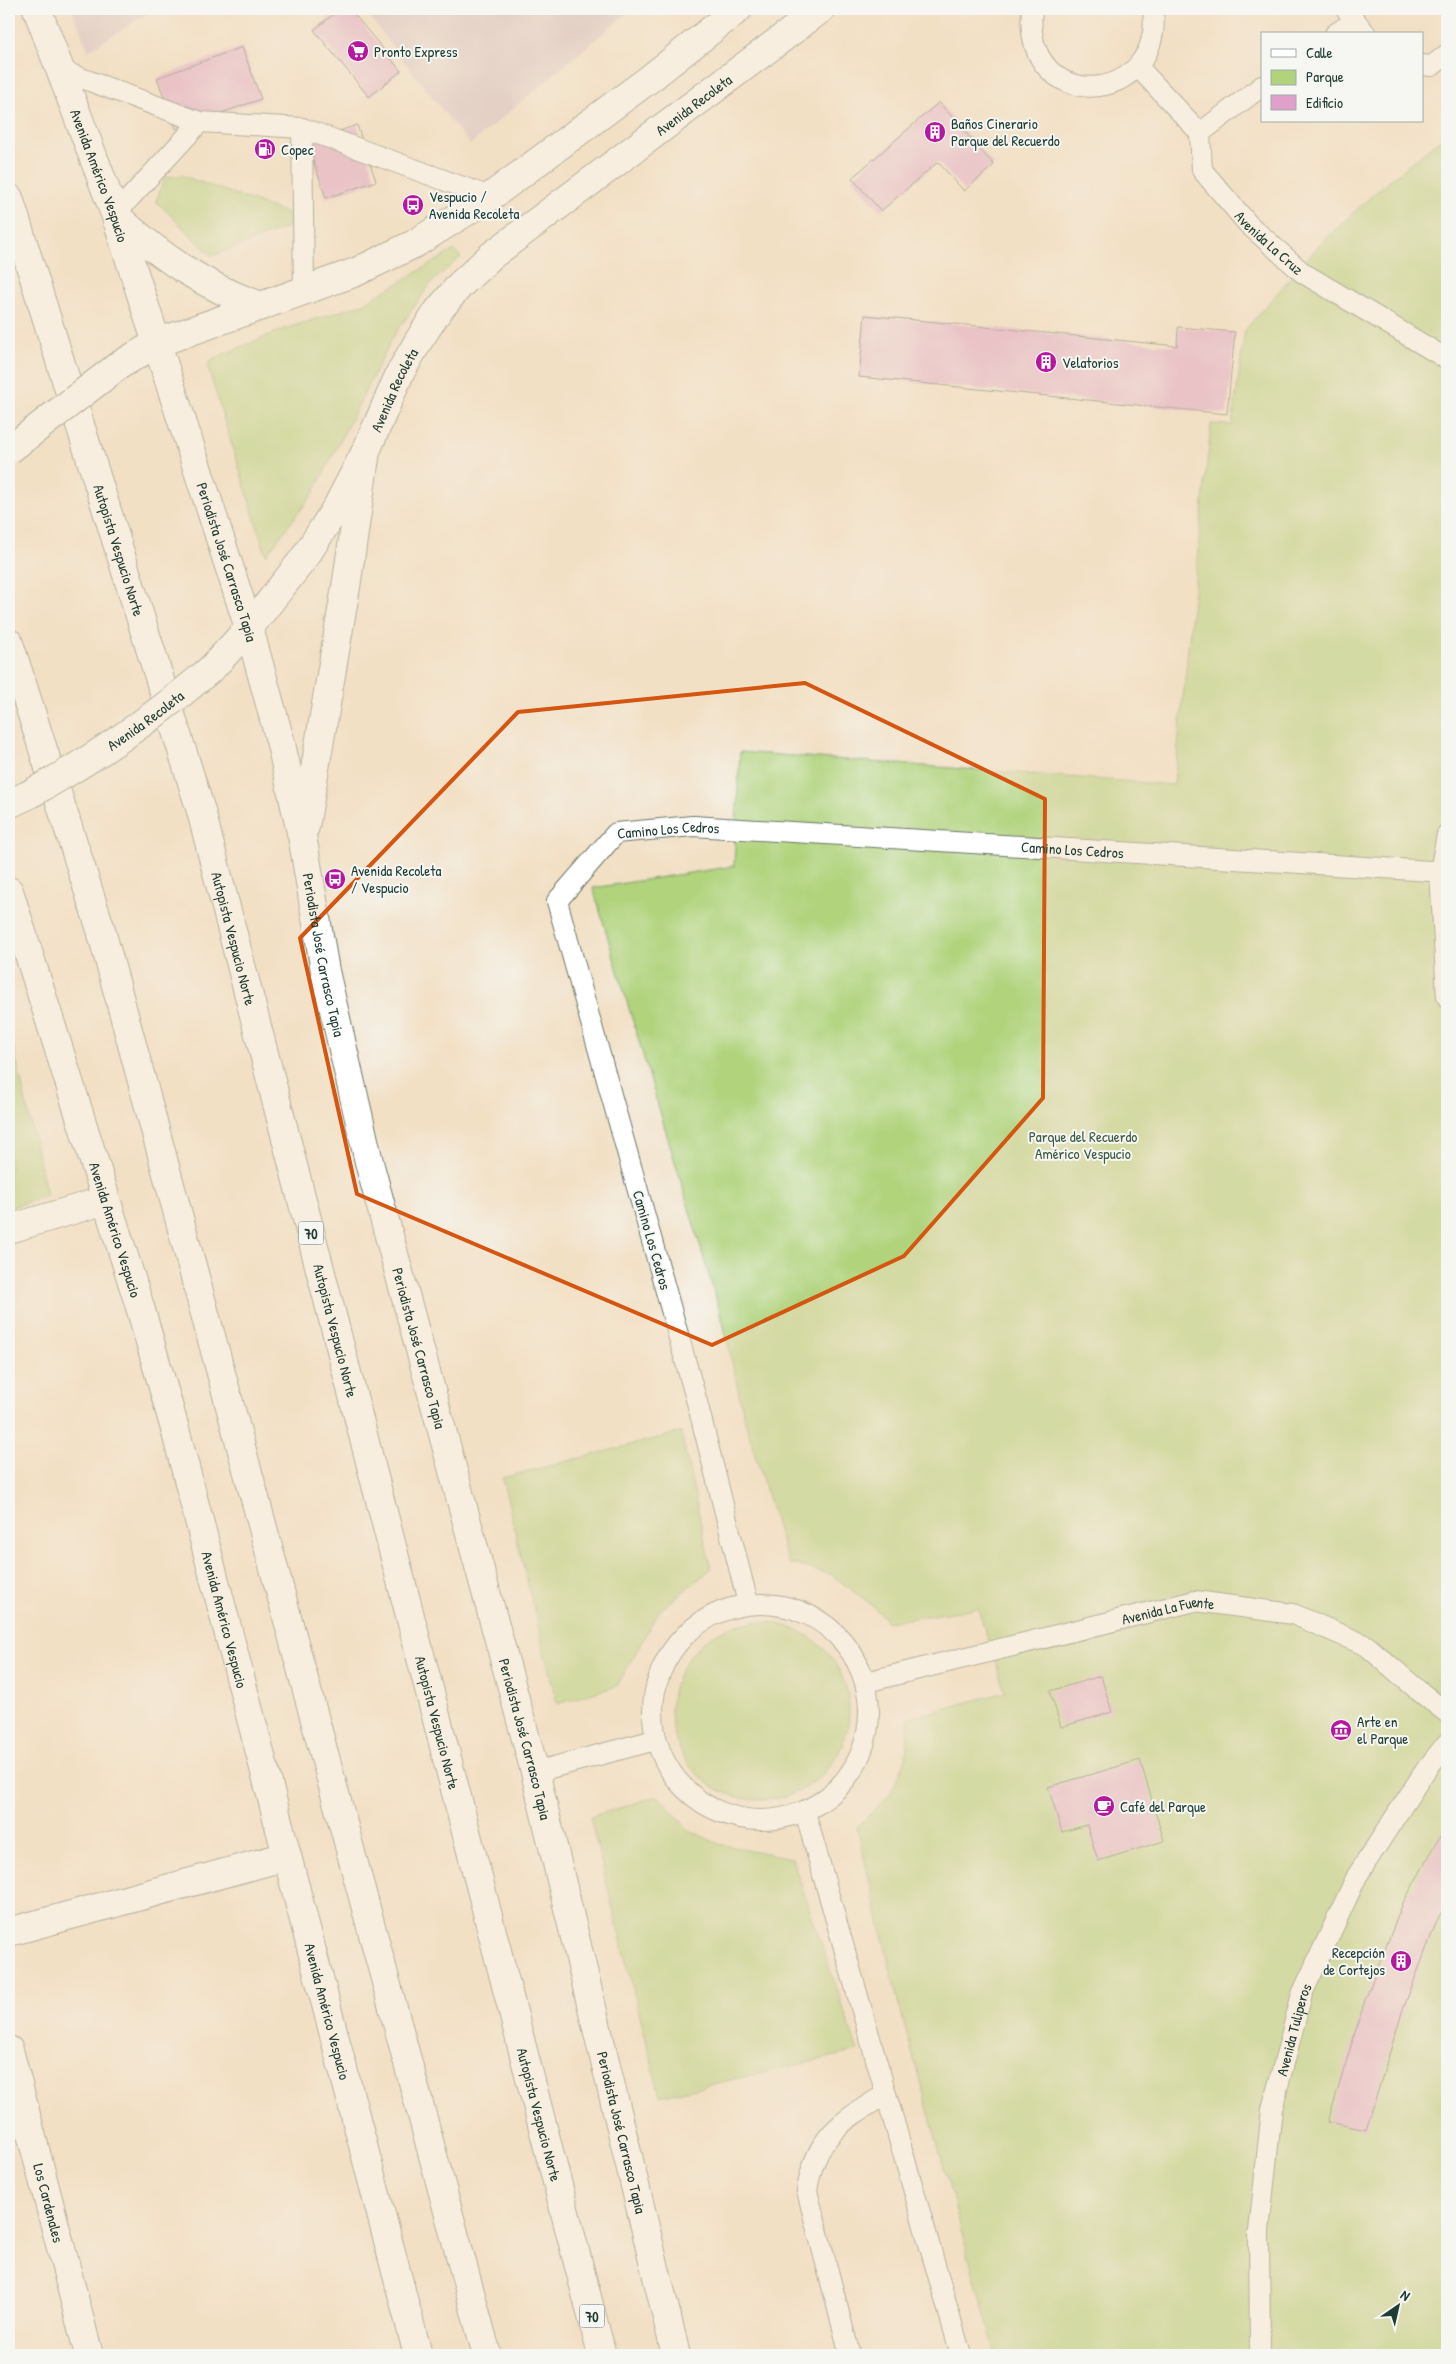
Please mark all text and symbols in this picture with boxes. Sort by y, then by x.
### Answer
legend [1261,32,1424,122]
supermarket icon: Pronto Express [346,39,370,63]
place label: Pronto Express [374,41,458,62]
text: Calle [1306,42,1333,63]
text: Parque [1306,66,1344,87]
street label: Avenida Recoleta [651,69,736,140]
text: Edificio [1306,92,1343,113]
street label: Avenida Américo Vespucio [65,106,134,245]
place label: Baños Cinerario Parque del Recuerdo [951,113,1060,151]
building icon: Baños Cinerario Parque del Recuerdo [923,120,947,144]
fuel station icon: Copec [253,137,277,161]
place label: Copec [281,139,314,160]
place label: Vespucio / Avenida Recoleta [429,186,519,224]
bus stop icon: Vespucio / Avenida Recoleta [401,193,425,217]
street label: Avenida La Cruz [1230,206,1309,280]
street label: Avenida Recoleta [365,344,423,435]
building icon: Velatorios [1034,350,1058,374]
place label: Velatorios [1062,352,1119,373]
street label: Periodista José Carrasco Tapia [192,480,263,644]
street label: Autopista Vespucio Norte [89,482,150,619]
street label: Avenida Recoleta [102,685,188,755]
street label: Camino Los Cedros [616,815,720,843]
street label: Camino Los Cedros [1021,836,1124,863]
place label: Avenida Recoleta / Vespucio [351,860,441,898]
bus stop icon: Avenida Recoleta / Vespucio [323,867,347,891]
street label: Autopista Vespucio Norte [207,869,261,1007]
street label: Periodista José Carrasco Tapia [298,871,350,1039]
park label: Parque del Recuerdo Américo Vespucio [1029,1126,1137,1164]
street label: Avenida Américo Vespucio [85,1159,147,1300]
street label: Camino Los Cedros [628,1188,676,1292]
road number: 70 [298,1222,324,1244]
street label: Autopista Vespucio Norte [309,1261,363,1399]
street label: Periodista José Carrasco Tapia [388,1265,452,1431]
street label: Avenida Américo Vespucio [197,1549,253,1690]
street label: Avenida La Fuente [1119,1590,1216,1629]
street label: Autopista Vespucio Norte [410,1653,465,1791]
street label: Periodista José Carrasco Tapia [494,1656,557,1822]
place label: Arte en el Parque [1357,1711,1408,1749]
museum icon: Arte en el Parque [1329,1718,1353,1742]
cafe icon: Café del Parque [1092,1794,1116,1818]
place label: Café del Parque [1120,1796,1206,1817]
street label: Avenida Américo Vespucio [300,1941,356,2082]
place label: Recepción de Cortejos [1323,1942,1385,1980]
building icon: Recepción de Cortejos [1389,1949,1413,1973]
street label: Avenida Tuliperos [1271,1979,1316,2078]
street label: Autopista Vespucio Norte [512,2045,567,2183]
street label: Periodista José Carrasco Tapia [592,2049,652,2216]
street label: Los Cardenales [29,2161,70,2245]
north arrow [1374,2282,1424,2332]
text: N [1397,2285,1414,2305]
road number: 70 [580,2304,604,2328]

